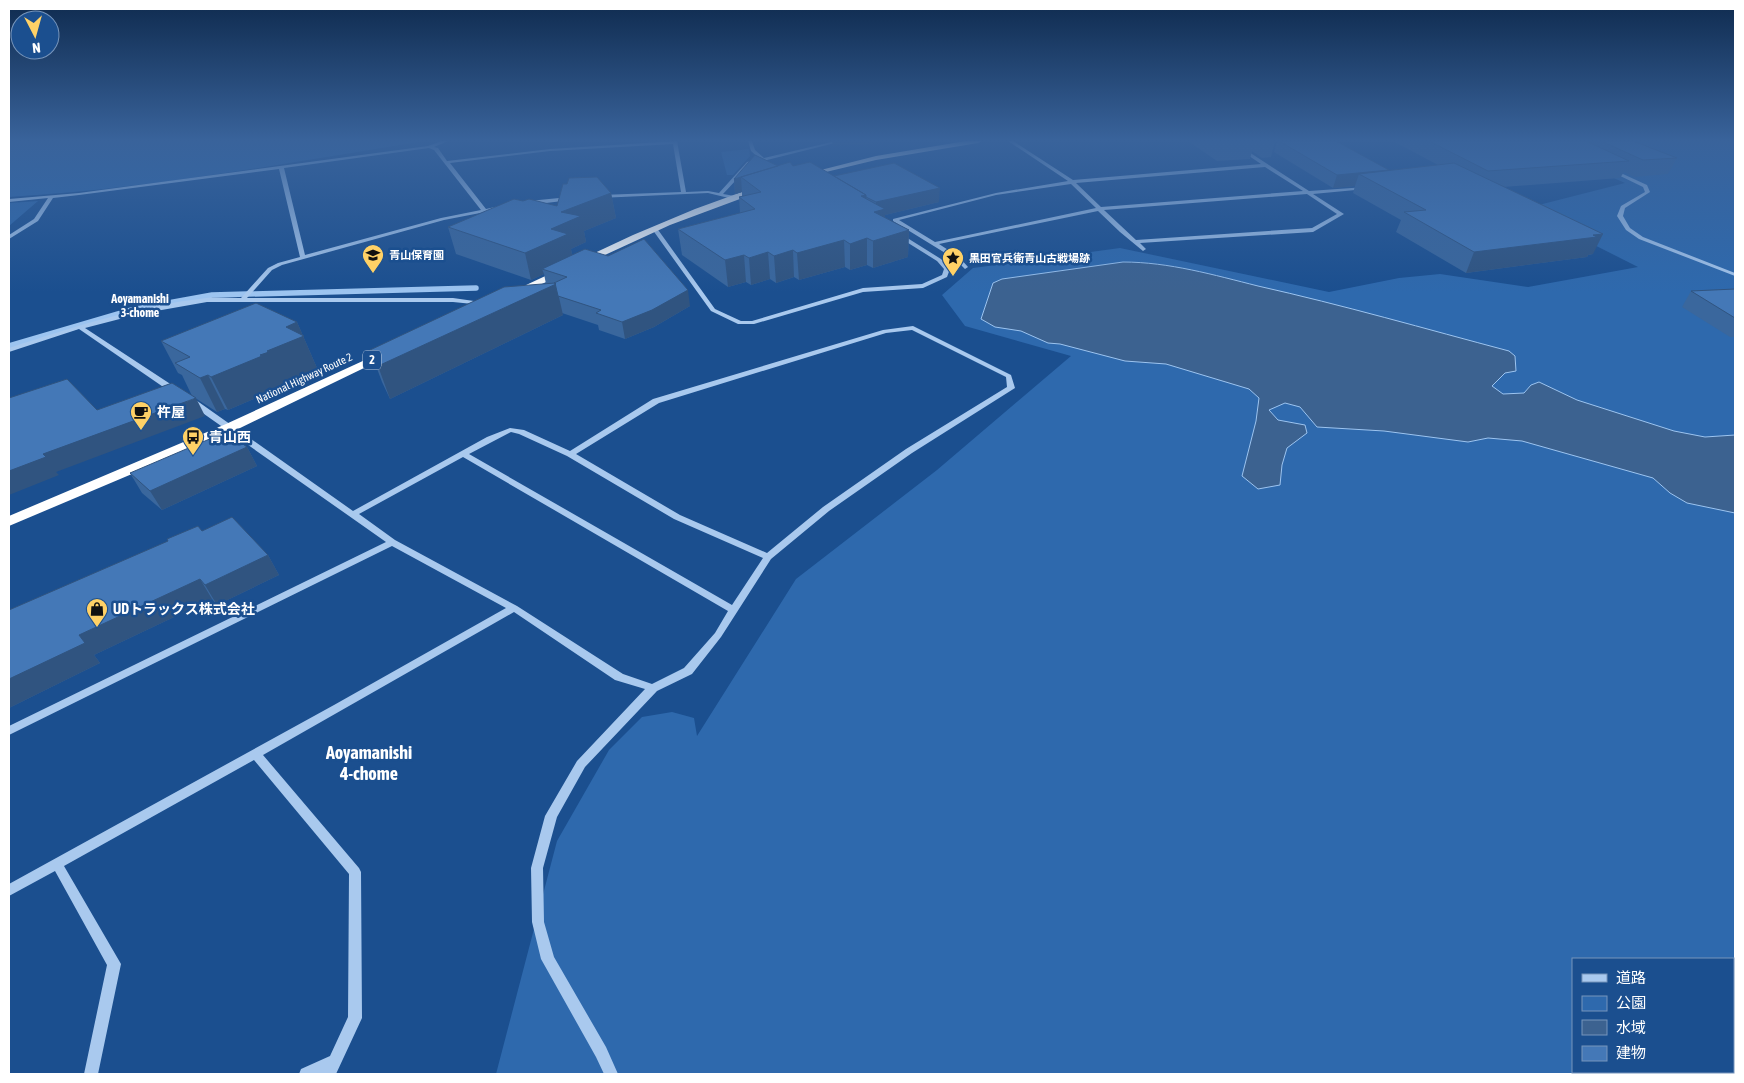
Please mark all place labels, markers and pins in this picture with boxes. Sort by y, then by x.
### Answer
school or university icon: 青山保育園 [361,243,385,274]
place icon: 黒田官兵衛青山古戦場跡 [941,246,965,277]
place label: 青山保育園 [389,249,444,261]
place label: 黒田官兵衛青山古戦場跡 [969,252,1090,264]
cafe icon: 杵屋 [129,400,153,431]
place label: 杵屋 [157,404,185,420]
bus stop icon: 青山西 [181,425,205,456]
place label: 青山西 [209,429,251,445]
shop icon: UDトラックス株式会社 [85,597,109,628]
place label: UDトラックス株式会社 [113,601,255,617]

